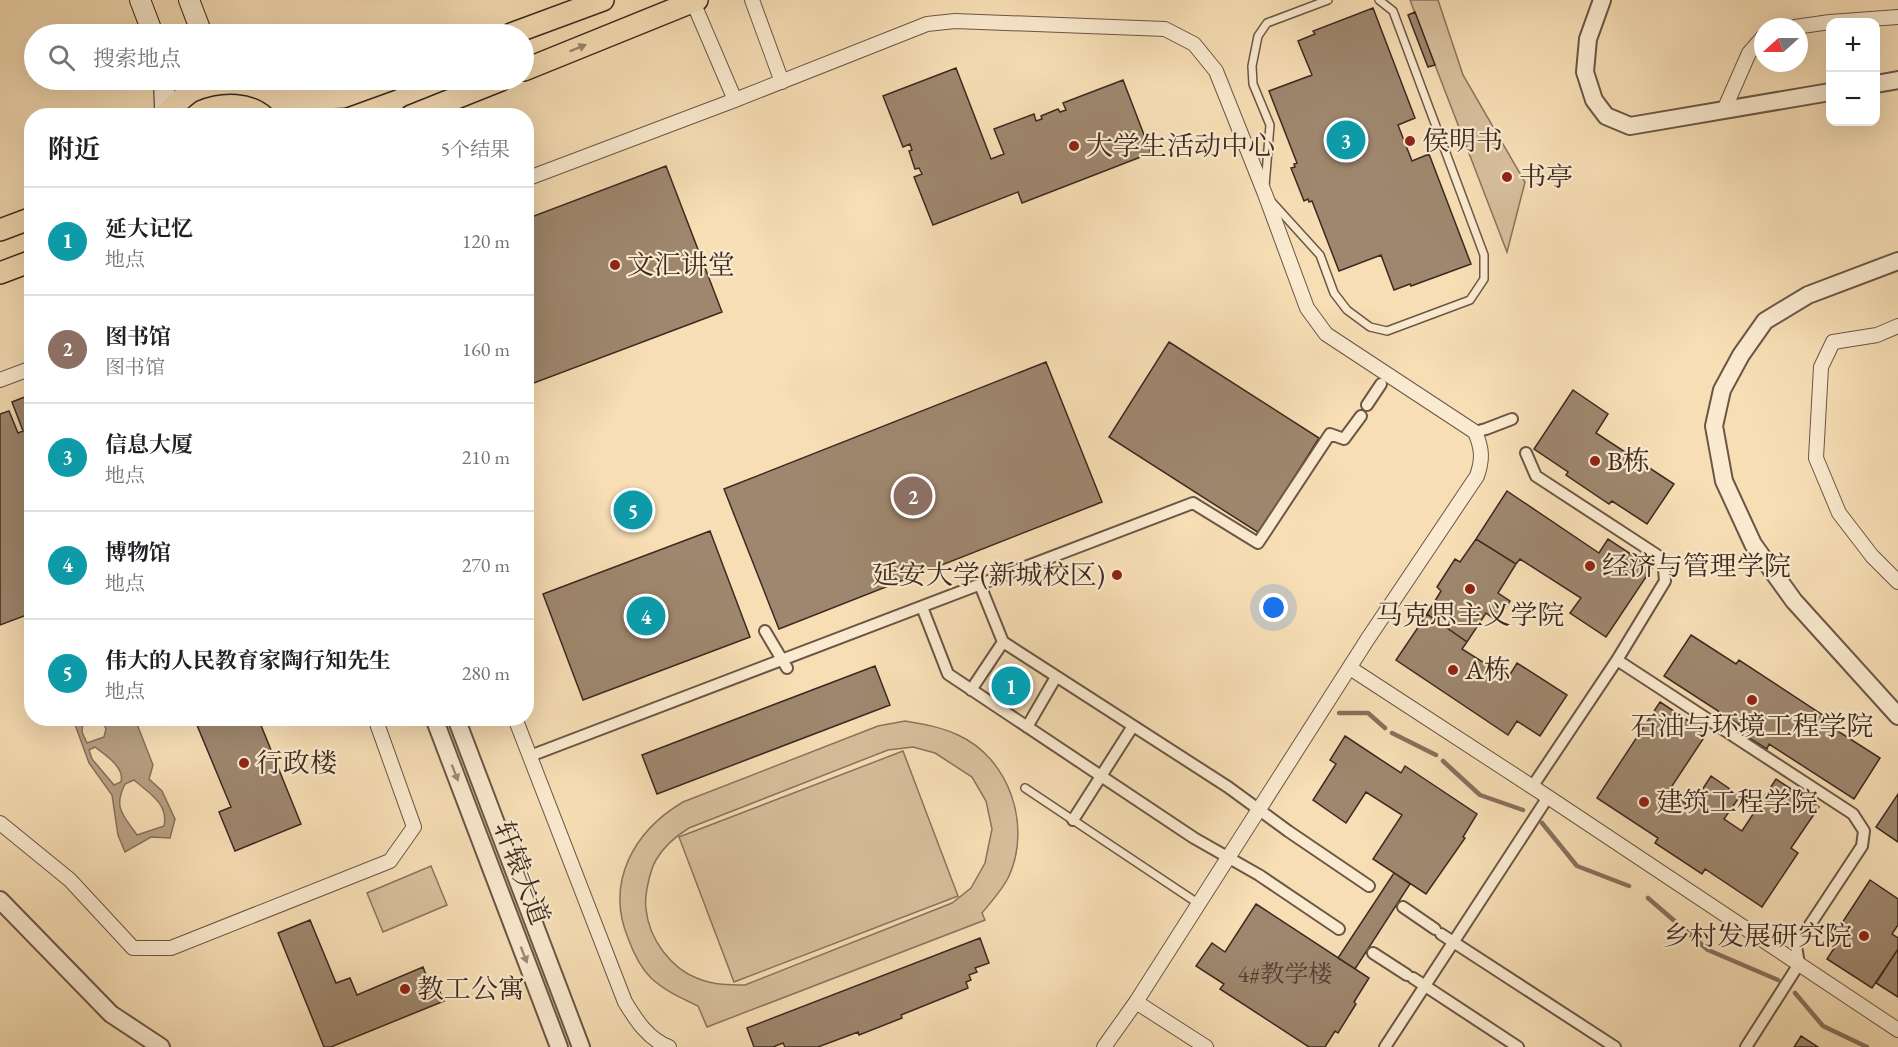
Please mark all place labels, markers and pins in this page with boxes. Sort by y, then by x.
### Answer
pin: 3 [1326,118,1366,162]
place label: 侯明书 [1422,123,1503,158]
place label: 大学生活动中心 [1086,128,1275,163]
marker: 侯明书 [1403,134,1417,148]
marker: 大学生活动中心 [1067,139,1081,153]
place label: 书亭 [1519,159,1573,194]
marker: 书亭 [1500,170,1514,184]
place label: 文汇讲堂 [627,247,735,282]
marker: 文汇讲堂 [608,258,622,272]
place label: B栋 [1607,443,1650,478]
marker: B栋 [1588,454,1602,468]
pin: 2 [894,474,932,518]
pin: 5 [614,488,652,532]
place label: 经济与管理学院 [1602,548,1791,583]
place label: 延安大学(新城校区) [872,557,1105,592]
marker: 经济与管理学院 [1583,559,1597,573]
marker: 延安大学(新城校区) [1110,568,1124,582]
marker: 马克思主义学院 [1463,582,1477,596]
pin: 4 [626,594,666,638]
place label: 马克思主义学院 [1376,597,1565,632]
place label: A栋 [1464,652,1511,687]
marker: A栋 [1446,663,1460,677]
pin: 1 [992,664,1030,708]
marker: 石油与环境工程学院 [1745,693,1759,707]
place label: 石油与环境工程学院 [1631,708,1874,743]
place label: 行政楼 [256,745,337,780]
marker: 行政楼 [237,756,251,770]
place label: 建筑工程学院 [1656,784,1818,819]
marker: 建筑工程学院 [1637,795,1651,809]
place label: 乡村发展研究院 [1663,918,1852,953]
marker: 乡村发展研究院 [1857,929,1871,943]
place label: 教工公寓 [417,971,525,1006]
marker: 教工公寓 [398,982,412,996]

